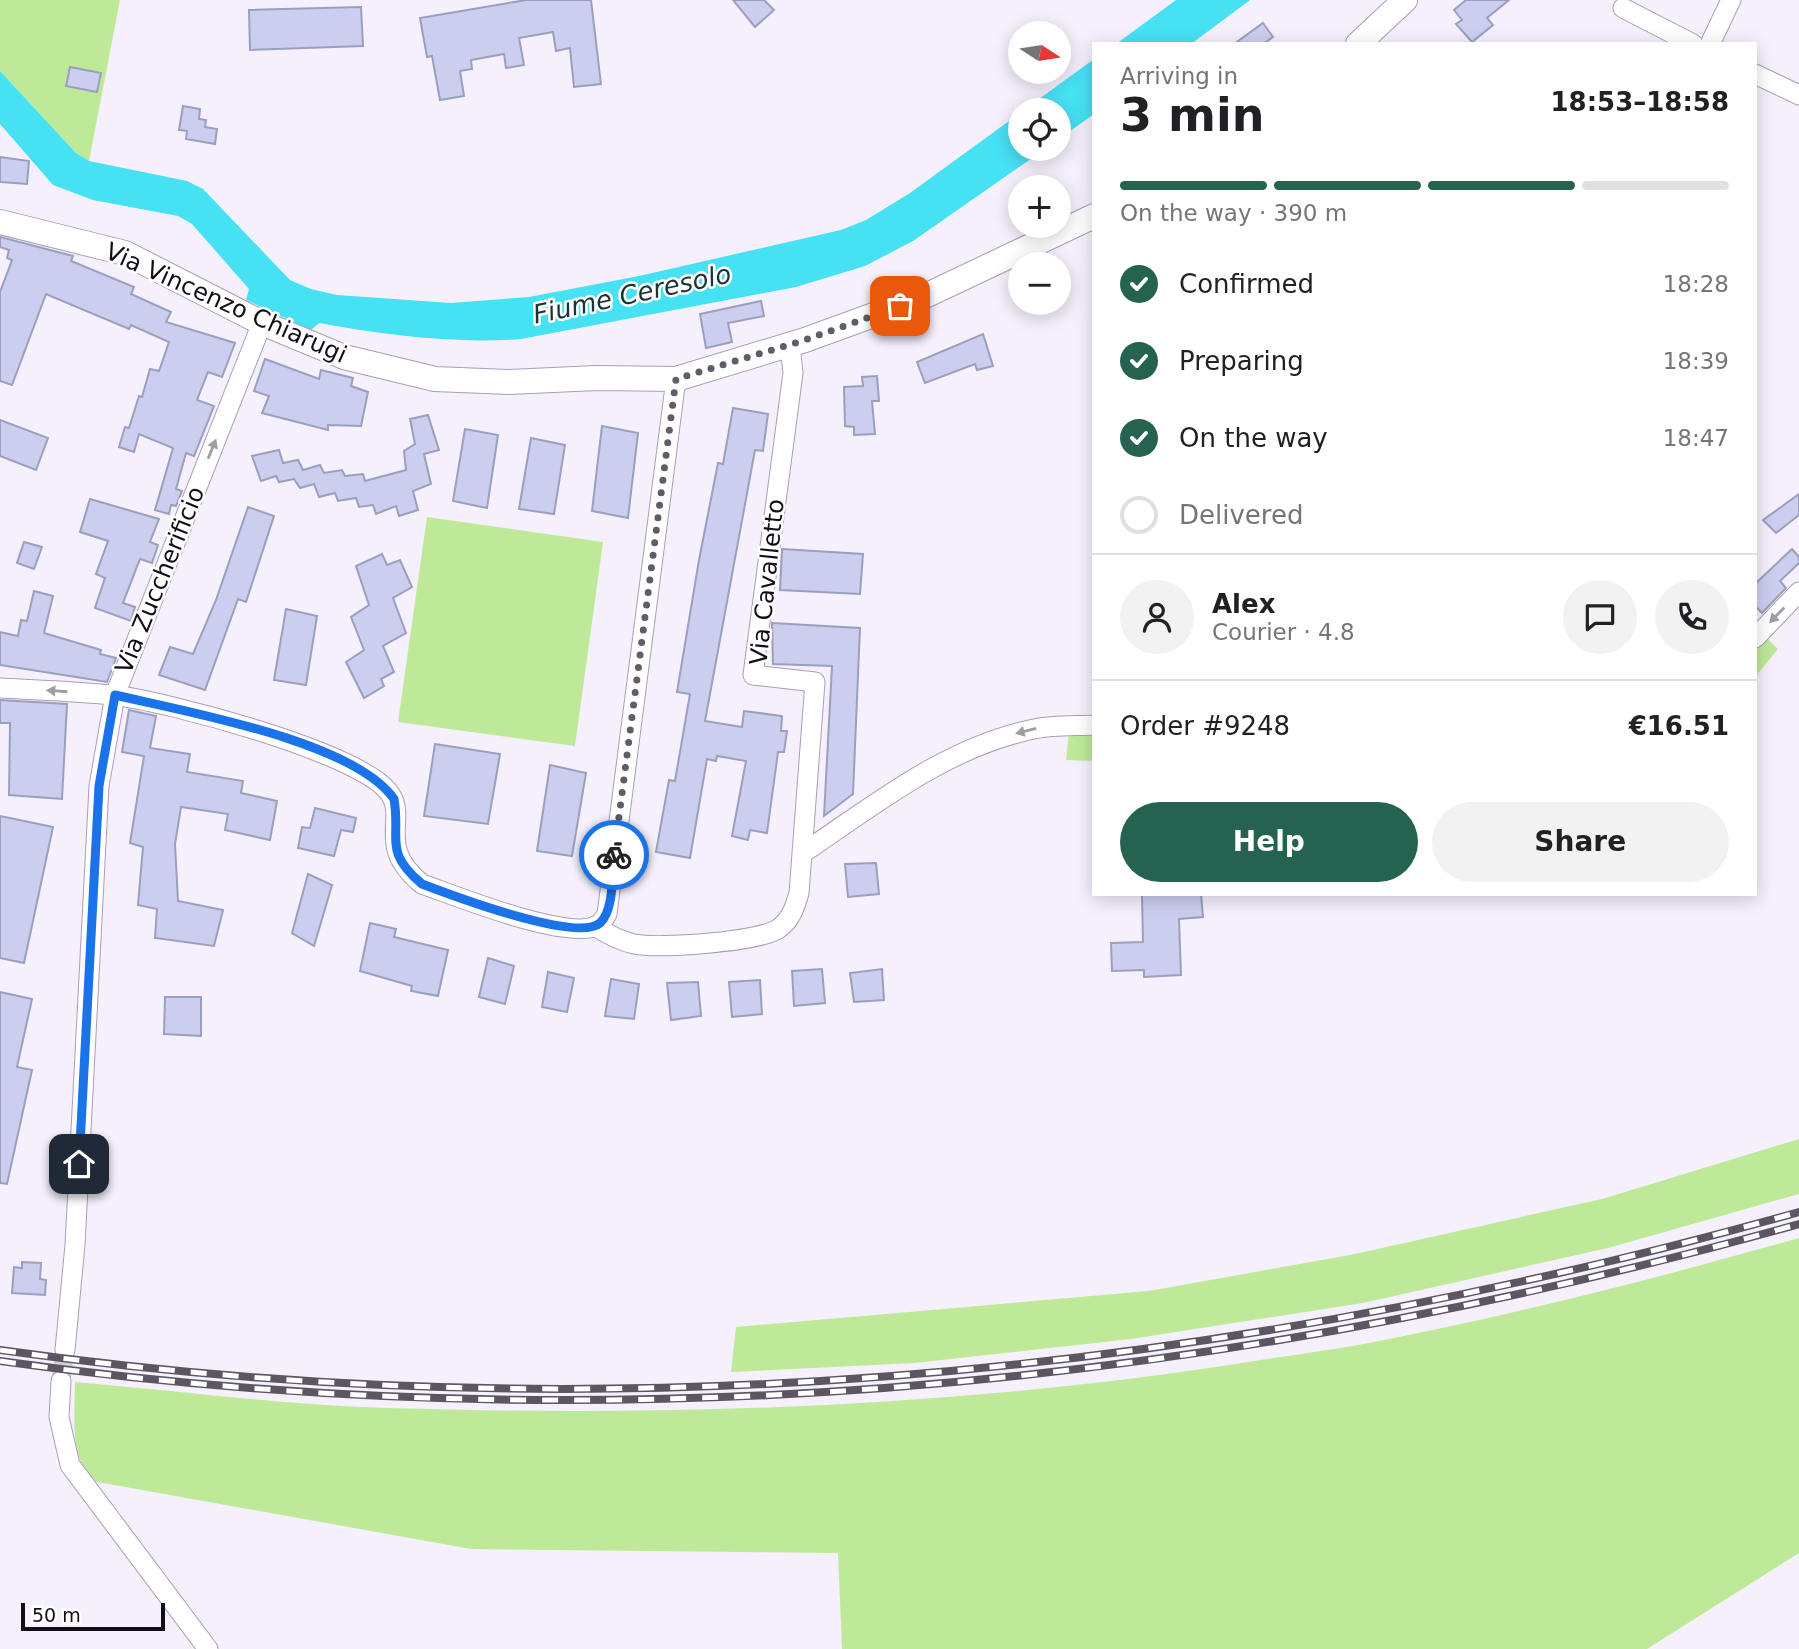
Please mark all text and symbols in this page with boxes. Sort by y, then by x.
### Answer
north arrow [1008,21,1071,84]
map controls [1008,21,1071,315]
text: Arriving in [1120,63,1238,89]
text: 18:53–18:58 [1550,87,1729,117]
text: 3 min [1120,88,1264,142]
button: locate [1008,98,1071,161]
button: + [1008,175,1071,238]
text: On the way · 390 m [1120,200,1347,226]
street label: Via Vincenzo Chiarugi [101,237,351,369]
button: − [1008,252,1071,315]
water label: Fiume Ceresolo [530,258,734,330]
icon: check [1120,265,1158,303]
text: Confirmed [1179,269,1314,299]
text: 18:28 [1663,271,1729,297]
pin [870,276,930,336]
icon: bag [881,287,919,325]
icon: check [1120,342,1158,380]
text: Preparing [1179,346,1304,376]
text: 18:39 [1663,348,1729,374]
icon: check [1120,419,1158,457]
text: On the way [1179,423,1328,453]
text: 18:47 [1663,425,1729,451]
one-way arrow [207,439,218,460]
street label: Via Zuccherificio [110,482,210,678]
street label: Via Cavalletto [744,498,790,666]
text: Delivered [1179,500,1303,530]
button: person [1120,580,1194,654]
button: chat [1563,580,1637,654]
button: phone [1655,580,1729,654]
text: Alex [1212,589,1275,619]
one-way arrow [1770,606,1786,623]
text: Courier · 4.8 [1212,619,1355,645]
one-way arrow [46,686,68,697]
text: Order #9248 [1120,711,1290,741]
text: €16.51 [1629,711,1729,741]
one-way arrow [1015,726,1037,737]
button: Help [1120,802,1418,882]
button: Share [1432,802,1729,882]
courier [579,820,649,890]
icon: bike [595,836,633,874]
pin [49,1134,109,1194]
icon: home [60,1145,98,1183]
scale bar [21,1600,164,1632]
text: 50 m [32,1604,81,1626]

